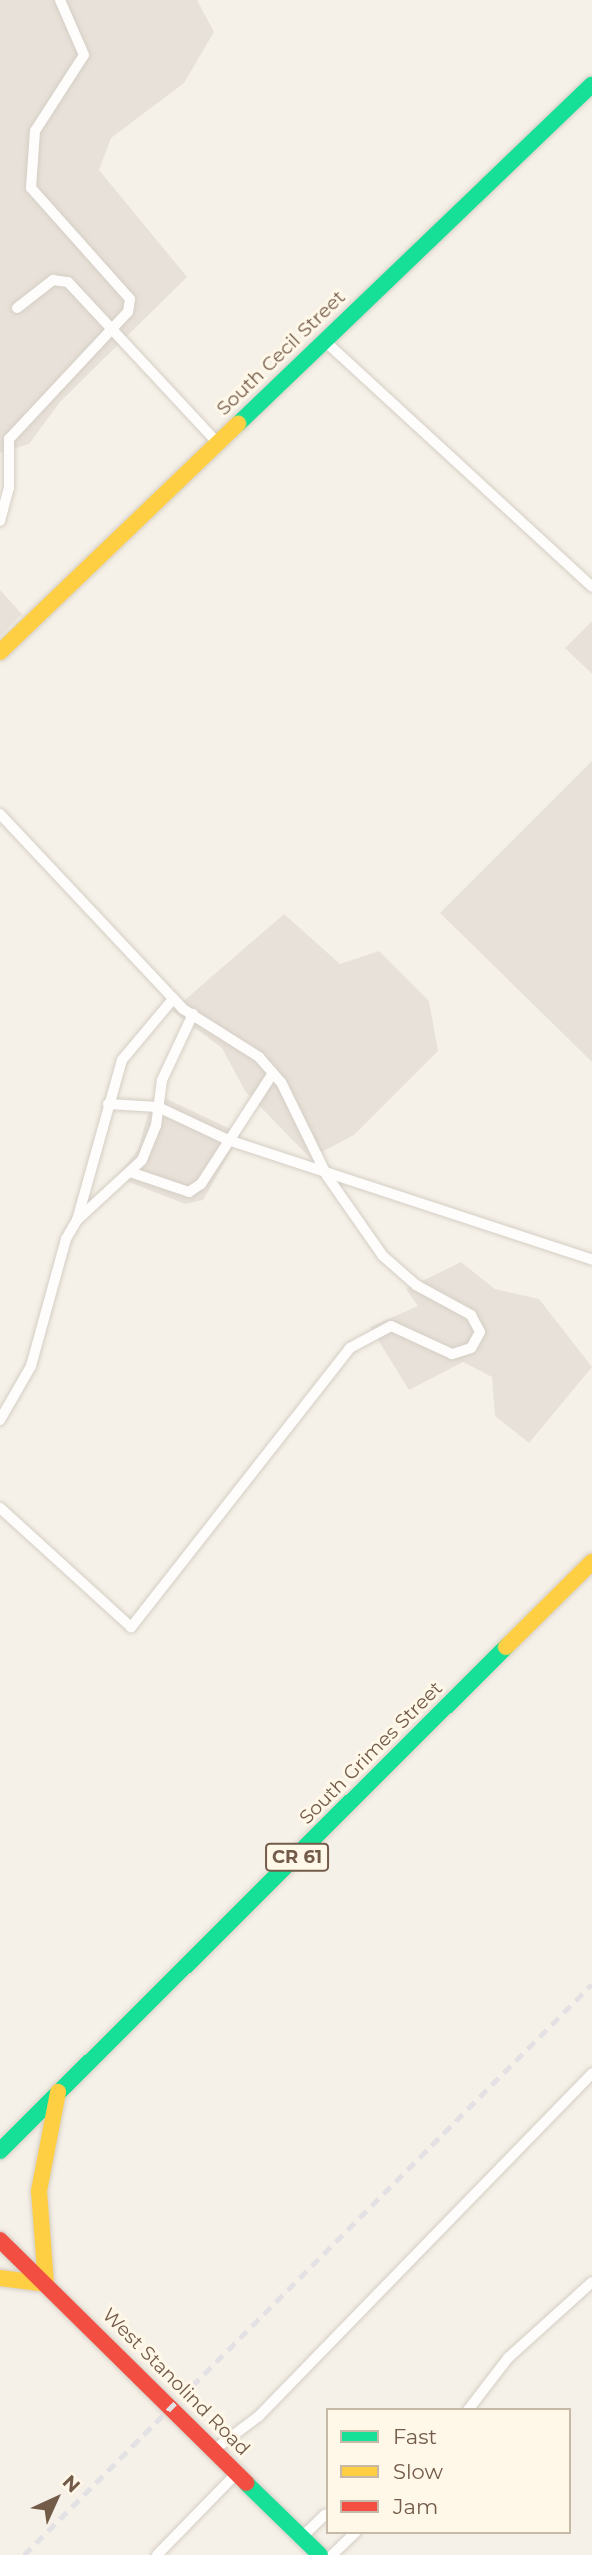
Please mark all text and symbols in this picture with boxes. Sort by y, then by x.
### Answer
street label: South Cecil Street [212,286,350,420]
street label: South Grimes Street [295,1677,447,1829]
road number: CR 61 [264,1842,330,1871]
street label: West Stanolind Road [98,2304,254,2460]
legend [326,2408,571,2534]
text: Fast [393,2424,437,2449]
text: Slow [393,2459,443,2484]
north arrow [21,2464,91,2534]
text: N [58,2470,85,2497]
text: Jam [393,2494,438,2519]

